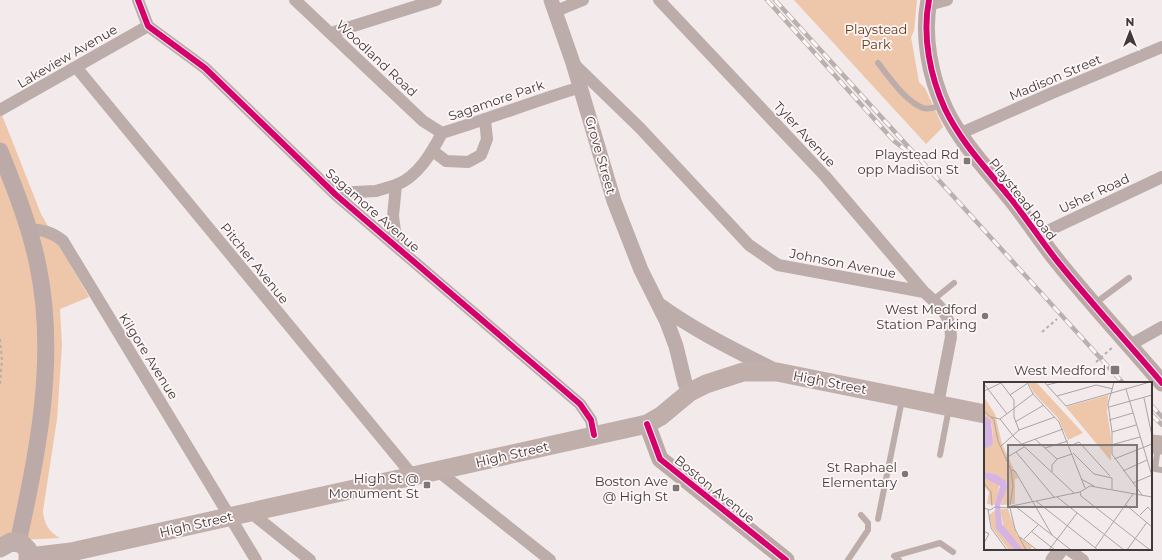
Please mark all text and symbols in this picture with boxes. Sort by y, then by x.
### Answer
north arrow [1110,12,1150,52]
text: N [1126,15,1134,29]
street label: Woodland Road [333,16,421,100]
street label: Lakeview Avenue [14,21,120,91]
park label: Playstead Park [845,21,907,52]
street label: Madison Street [1007,50,1103,104]
street label: Sagamore Park [446,76,546,124]
street label: Tyler Avenue [771,98,839,170]
street label: Grove Street [582,114,620,196]
place label: Playstead Rd opp Madison St [857,146,959,177]
street label: Playstead Road [986,155,1060,243]
marker: Playstead Rd opp Madison St [962,156,972,166]
street label: Sagamore Avenue [323,165,423,255]
street label: Usher Road [1056,170,1132,216]
street label: Pitcher Avenue [218,219,293,307]
street label: Johnson Avenue [787,245,898,281]
place label: West Medford Station Parking [876,301,977,332]
street label: Kilgore Avenue [116,310,182,402]
marker: West Medford Station Parking [980,311,990,321]
place label: West Medford [1014,362,1106,378]
marker: West Medford [1109,364,1121,376]
street label: High Street [792,367,868,397]
inset map [984,382,1152,550]
street label: High Street [474,438,550,470]
street label: Boston Avenue [672,452,759,526]
place label: St Raphael Elementary [822,459,898,490]
marker: St Raphael Elementary [900,469,910,479]
place label: High St @ Monument St [329,470,419,501]
place label: Boston Ave @ High St [595,473,668,504]
marker: High St @ Monument St [422,480,432,490]
marker: Boston Ave @ High St [671,483,681,493]
street label: High Street [158,508,234,540]

